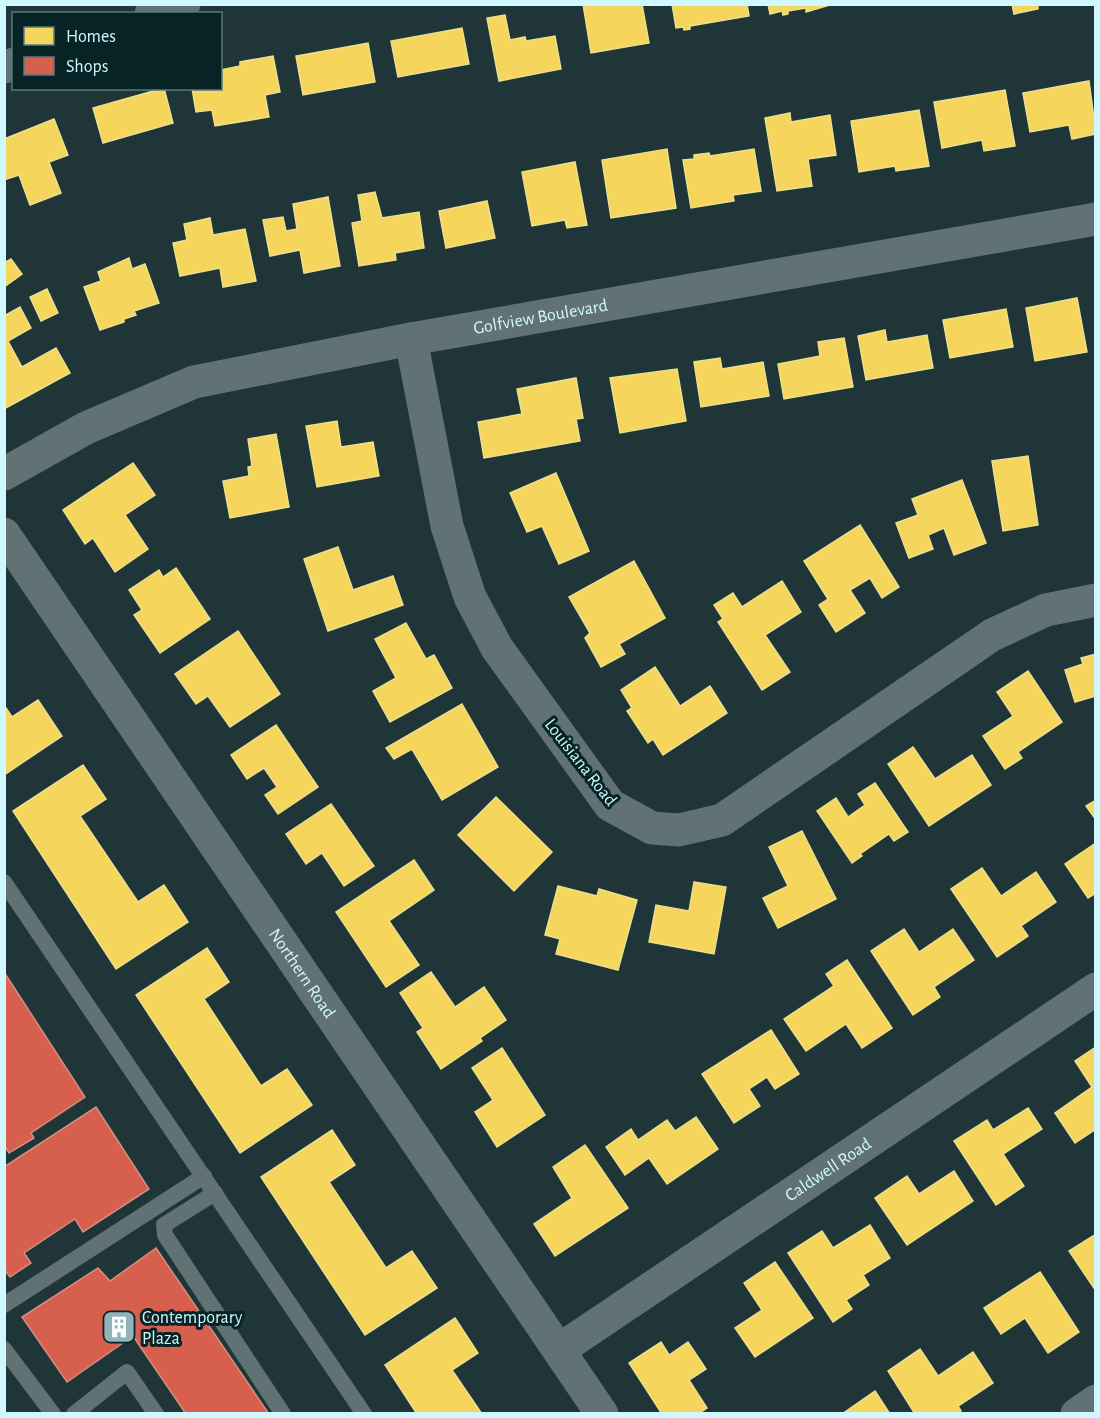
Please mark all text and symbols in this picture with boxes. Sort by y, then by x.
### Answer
legend [12,12,222,90]
text: Homes [66,28,116,46]
text: Shops [66,58,108,76]
street label: Golfview Boulevard [472,297,609,338]
street label: Louisiana Road [541,716,620,810]
street label: Northern Road [265,926,338,1022]
street label: Caldwell Road [782,1135,875,1205]
building icon: Contemporary Plaza [101,1309,137,1345]
place label: Contemporary Plaza [142,1309,243,1348]

